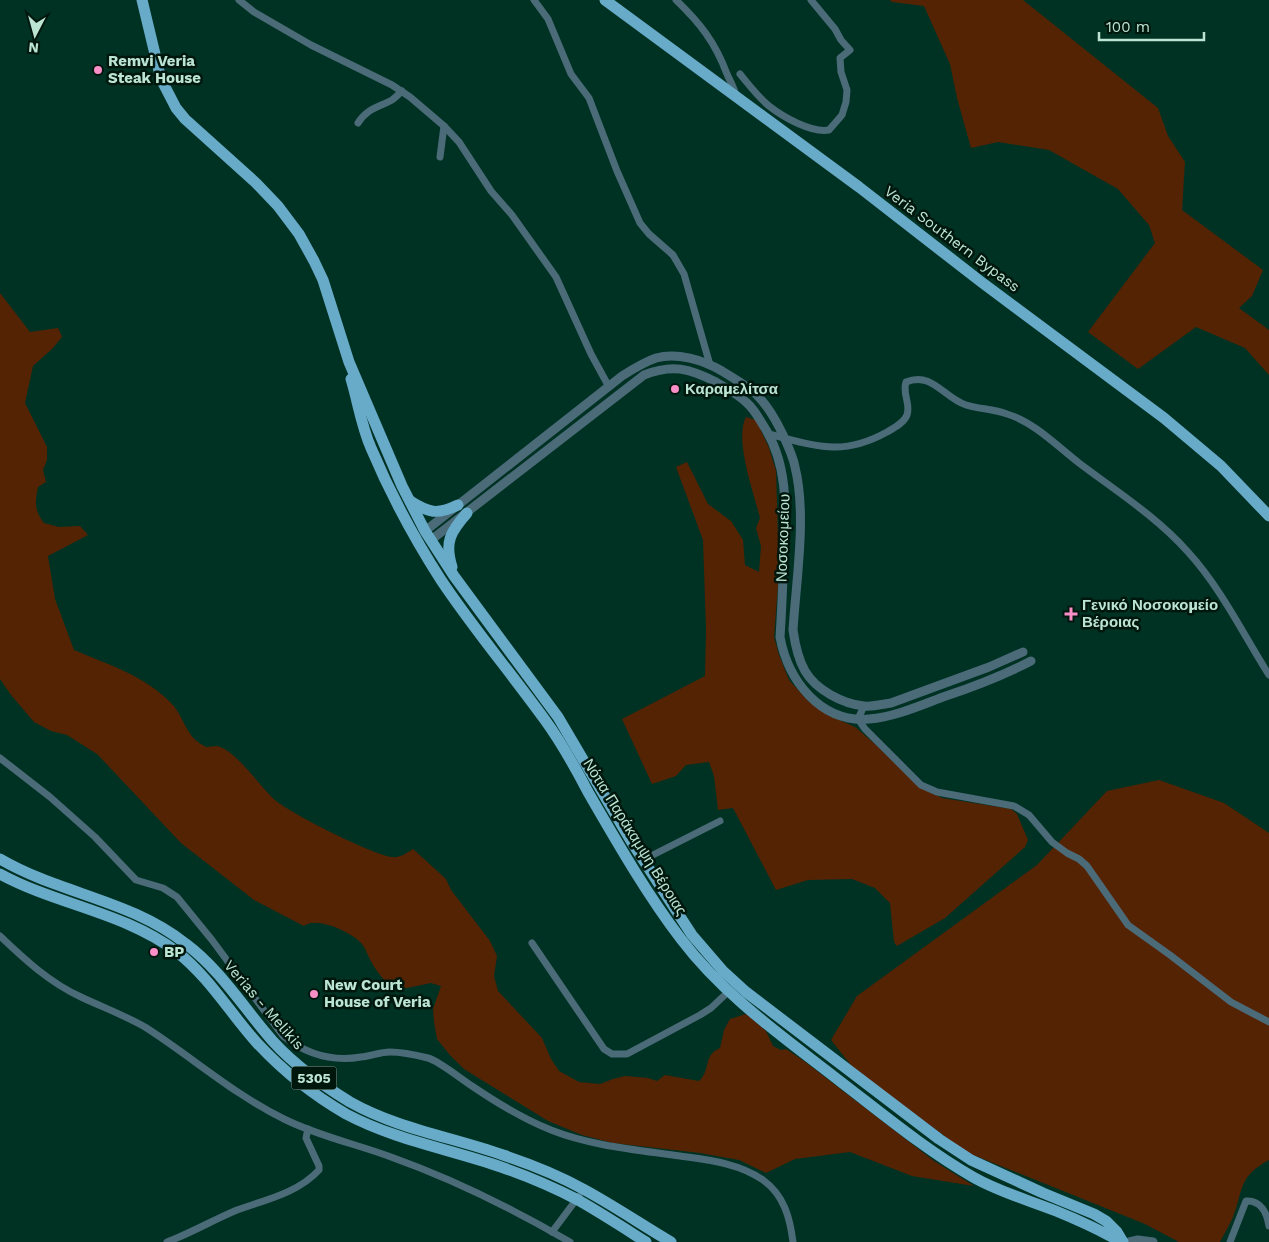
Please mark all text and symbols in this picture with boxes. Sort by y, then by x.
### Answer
north arrow [10,10,60,60]
scale bar [1099,10,1204,42]
text: 100 m [1106,18,1150,36]
text: N [28,39,40,56]
place label: Remvi Veria Steak House [108,52,201,87]
marker: Remvi Veria Steak House [92,64,104,76]
street label: Veria Southern Bypass [881,182,1023,296]
place label: Καραμελίτσα [685,380,779,398]
marker: Καραμελίτσα [669,383,681,395]
street label: Νοσοκομείου [772,494,794,582]
place label: Γενικό Νοσοκομείο Βέροιας [1082,596,1218,631]
marker: Γενικό Νοσοκομείο Βέροιας [1064,607,1078,621]
street label: Νότια Παράκαμψη Βέροιας [579,755,691,919]
place label: BP [164,943,184,961]
marker: BP [148,946,160,958]
street label: Verias - Melikis [220,957,308,1053]
place label: New Court House of Veria [324,976,431,1011]
marker: New Court House of Veria [308,988,320,1000]
road number: 5305 [292,1066,336,1090]

